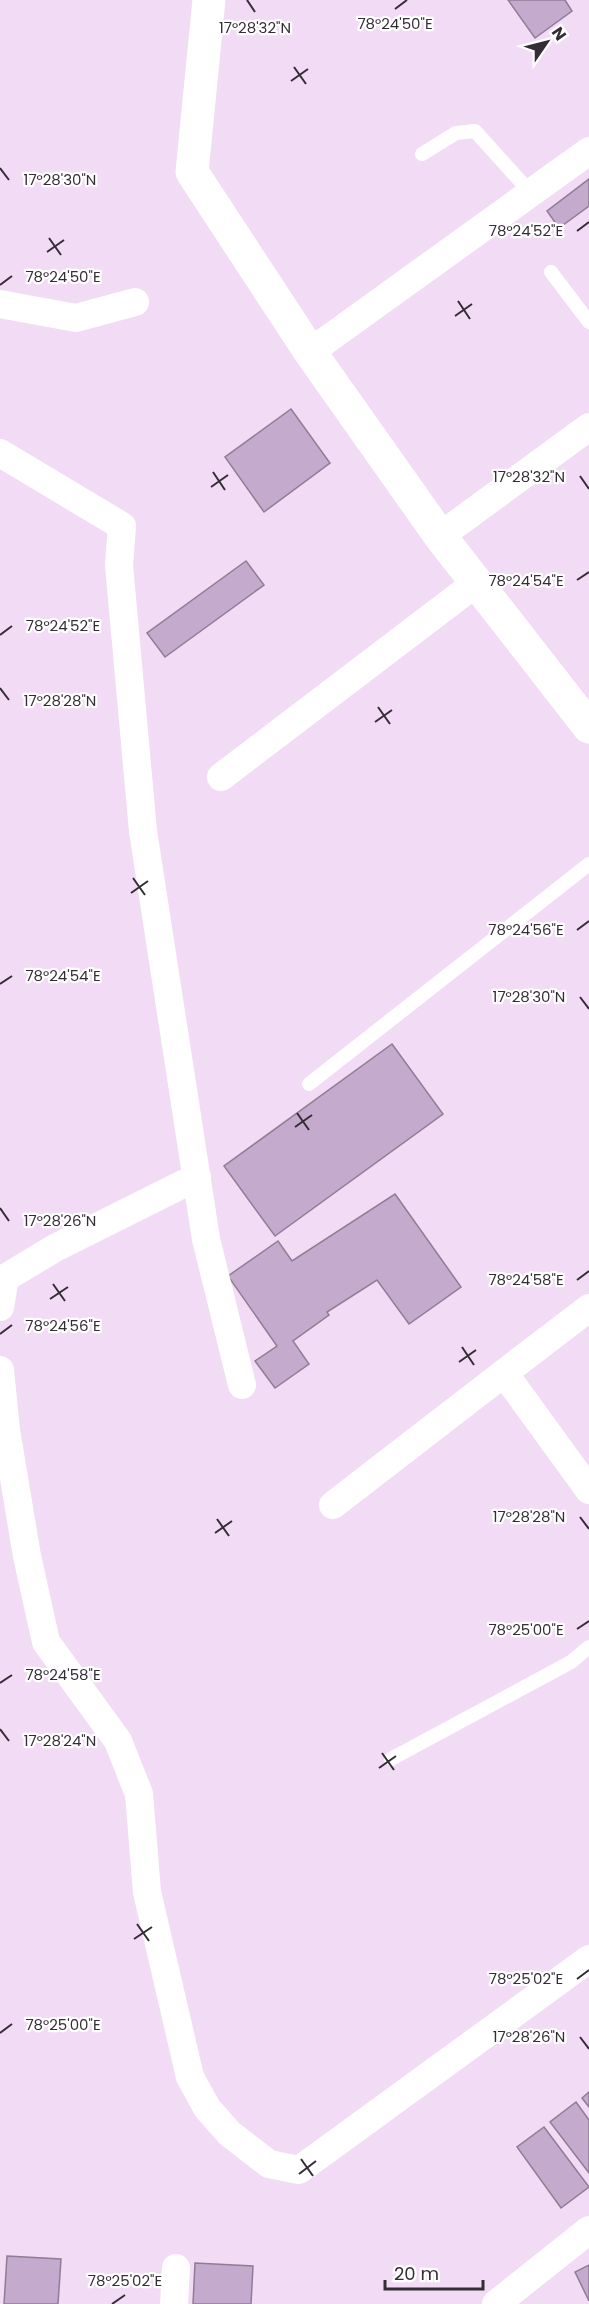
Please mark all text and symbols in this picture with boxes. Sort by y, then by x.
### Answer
north arrow [517,12,577,72]
text: 78°24'50"E [357,13,433,34]
text: 17°28'32"N [219,17,291,38]
text: N [546,22,572,45]
text: 17°28'30"N [24,169,96,190]
text: 78°24'52"E [489,220,563,241]
text: 78°24'50"E [25,266,101,287]
text: 17°28'32"N [493,466,565,487]
text: 78°24'54"E [488,570,564,591]
text: 78°24'52"E [26,615,100,636]
text: 17°28'28"N [24,690,96,711]
text: 78°24'56"E [488,919,564,940]
text: 78°24'54"E [25,965,101,986]
text: 17°28'30"N [493,986,565,1007]
text: 17°28'26"N [24,1210,96,1231]
text: 78°24'58"E [488,1269,564,1290]
text: 78°24'56"E [25,1315,101,1336]
text: 17°28'28"N [493,1506,565,1527]
text: 78°25'00"E [488,1619,564,1640]
text: 78°24'58"E [25,1664,101,1685]
text: 17°28'24"N [24,1730,96,1751]
text: 78°25'02"E [489,1968,563,1989]
text: 78°25'00"E [25,2014,101,2035]
text: 17°28'26"N [493,2026,565,2047]
scale bar [385,2253,482,2291]
text: 20 m [394,2261,439,2286]
text: 78°25'02"E [88,2270,162,2291]

